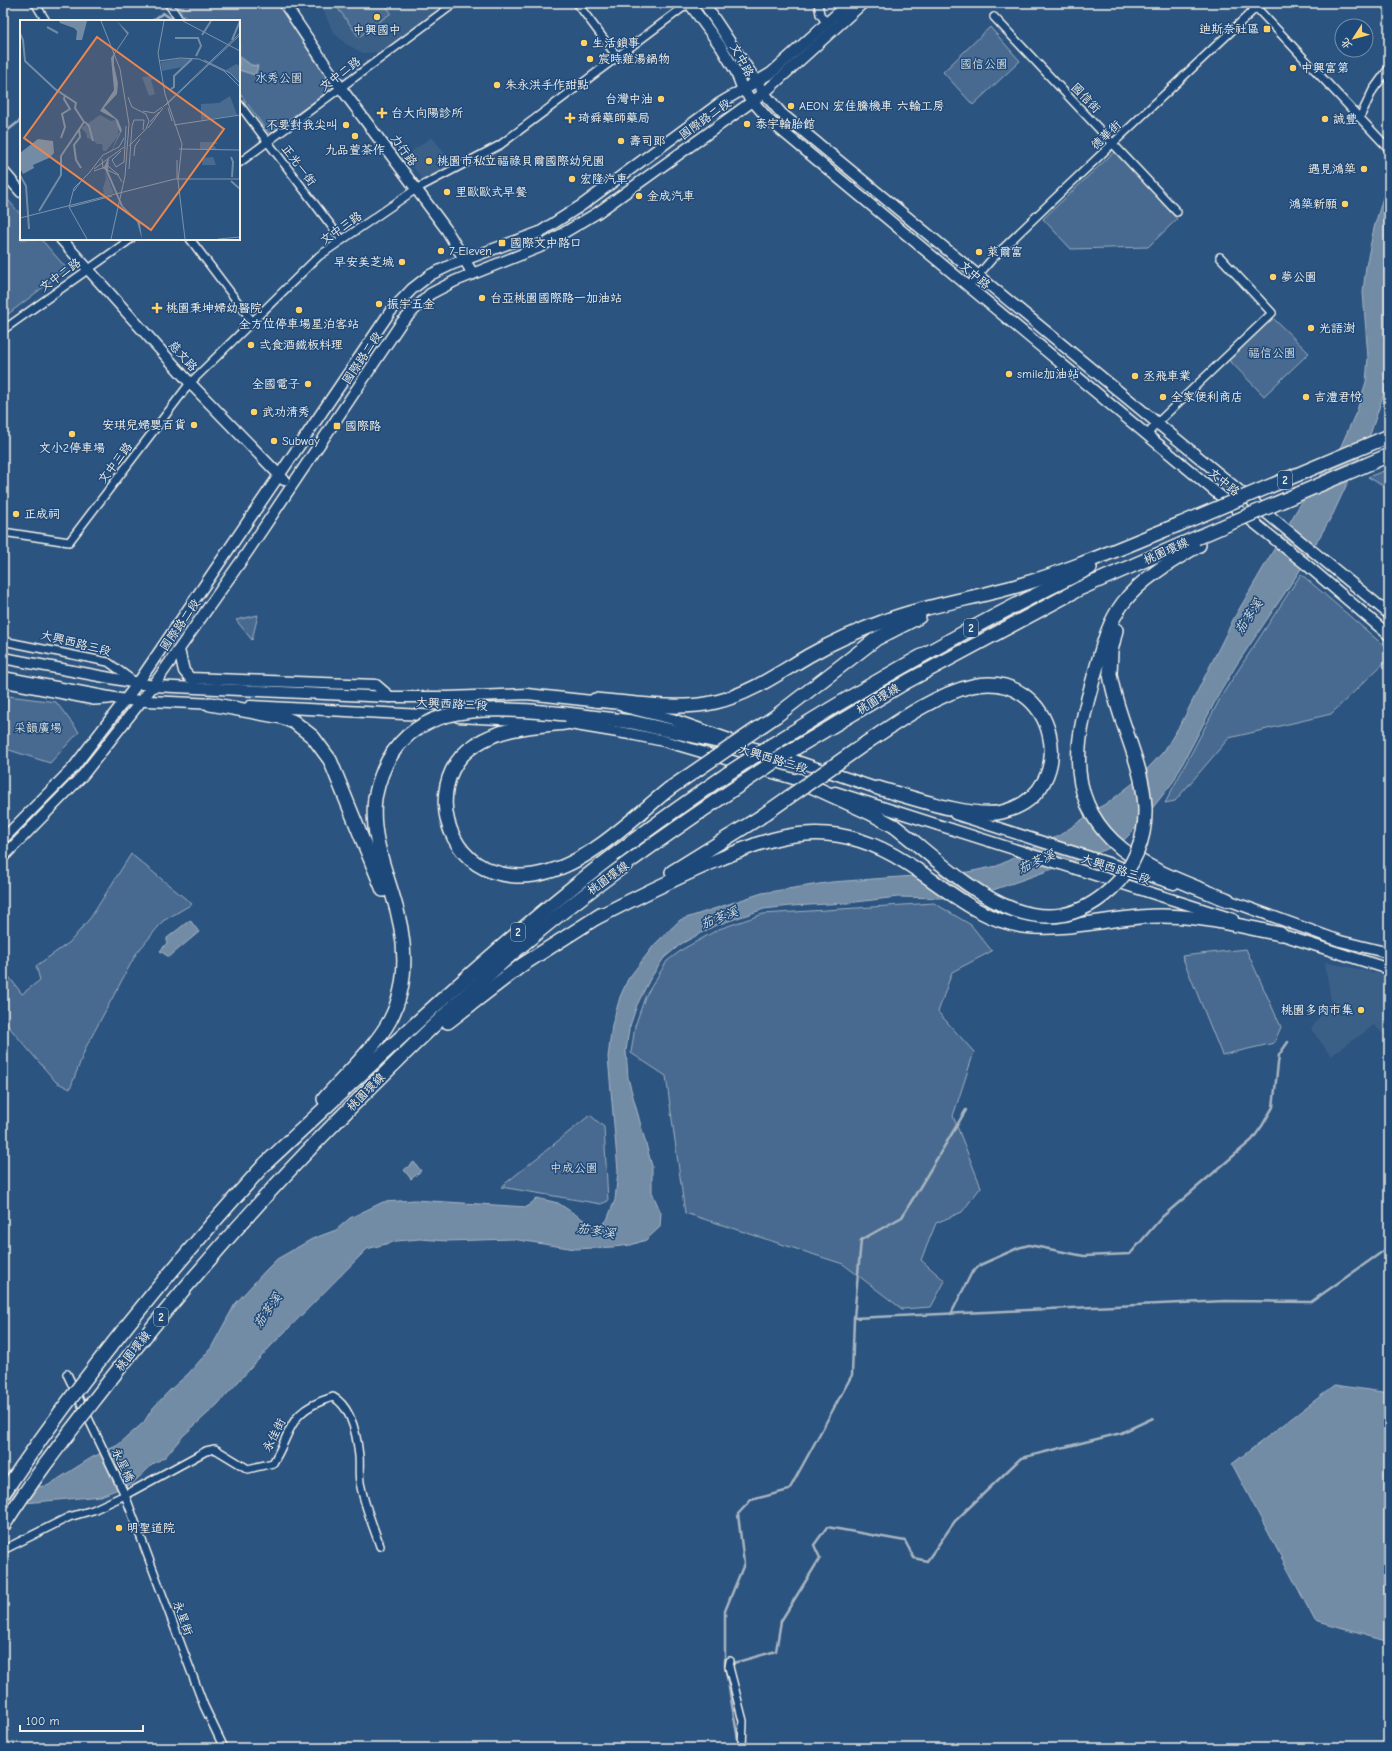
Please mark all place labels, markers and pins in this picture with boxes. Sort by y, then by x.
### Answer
marker: 中興國中 [372,12,382,22]
place label: 迪斯奈社區 [1199,22,1259,36]
place label: 中興國中 [353,23,401,37]
marker: 迪斯奈社區 [1262,24,1272,34]
place label: 生活鎖事 [592,36,640,50]
marker: 生活鎖事 [579,38,589,48]
place label: 宸時雞湯鍋物 [598,52,670,66]
marker: 宸時雞湯鍋物 [585,54,595,64]
place label: 中興富第 [1301,61,1349,75]
marker: 中興富第 [1288,63,1298,73]
place label: 朱永洪手作甜點 [505,78,589,92]
marker: 朱永洪手作甜點 [492,80,502,90]
place label: 台灣中油 [605,92,653,106]
marker: 台灣中油 [656,94,666,104]
place label: AEON 宏佳騰機車 六輪工房 [799,99,945,113]
marker: AEON 宏佳騰機車 六輪工房 [786,101,796,111]
place label: 台大向陽診所 [391,106,464,120]
marker: 台大向陽診所 [376,107,388,119]
place label: 琦舜藥師藥局 [578,111,650,125]
place label: 誠豐 [1333,112,1357,126]
marker: 琦舜藥師藥局 [565,113,575,123]
marker: 誠豐 [1320,114,1330,124]
place label: 泰宇輪胎館 [755,117,815,131]
place label: 不要對我尖叫 [266,118,338,132]
marker: 泰宇輪胎館 [742,119,752,129]
marker: 不要對我尖叫 [341,120,351,130]
marker: 九品萱茶作 [350,131,360,141]
place label: 壽司郎 [629,134,665,148]
marker: 壽司郎 [616,136,626,146]
place label: 九品萱茶作 [325,143,385,157]
place label: 桃園市私立福祿貝爾國際幼兒園 [437,154,605,168]
marker: 桃園市私立福祿貝爾國際幼兒園 [424,156,434,166]
place label: 遇見鴻築 [1308,162,1356,176]
marker: 遇見鴻築 [1359,164,1369,174]
place label: 宏隆汽車 [580,172,628,186]
marker: 宏隆汽車 [567,174,577,184]
place label: 里歐歐式早餐 [455,185,527,199]
marker: 里歐歐式早餐 [442,187,452,197]
place label: 金成汽車 [647,189,695,203]
marker: 金成汽車 [634,191,644,201]
place label: 鴻築新願 [1289,197,1337,211]
marker: 鴻築新願 [1340,199,1350,209]
place label: 國際文中路口 [510,236,582,250]
marker: 國際文中路口 [497,238,507,248]
place label: 7-Eleven [449,244,492,258]
place label: 萊爾富 [987,245,1023,259]
marker: 7-Eleven [436,246,446,256]
marker: 萊爾富 [974,247,984,257]
place label: 早安美芝城 [334,255,394,269]
marker: 早安美芝城 [397,257,407,267]
place label: 夢公園 [1281,270,1317,284]
marker: 夢公園 [1268,272,1278,282]
place label: 台亞桃園國際路一加油站 [490,291,622,305]
marker: 台亞桃園國際路一加油站 [477,293,487,303]
place label: 振宇五金 [387,297,435,311]
marker: 振宇五金 [374,299,384,309]
place label: 桃園秉坤婦幼醫院 [166,301,262,315]
marker: 桃園秉坤婦幼醫院 [151,302,163,314]
marker: 全方位停車場星泊客站 [294,305,304,315]
place label: 全方位停車場星泊客站 [239,317,359,331]
place label: 光語澍 [1319,321,1355,335]
marker: 光語澍 [1306,323,1316,333]
place label: 弍食酒鐵板料理 [259,338,343,352]
marker: 弍食酒鐵板料理 [246,340,256,350]
place label: smile加油站 [1017,367,1079,381]
marker: smile加油站 [1004,369,1014,379]
place label: 丞飛車業 [1143,369,1191,383]
marker: 丞飛車業 [1130,371,1140,381]
place label: 全國電子 [252,377,300,391]
marker: 全國電子 [303,379,313,389]
place label: 全家便利商店 [1171,390,1243,404]
place label: 吉澧君悅 [1314,390,1362,404]
marker: 全家便利商店 [1158,392,1168,402]
marker: 吉澧君悅 [1301,392,1311,402]
place label: 武功清秀 [262,405,310,419]
marker: 武功清秀 [249,407,259,417]
place label: 安琪兒婦嬰百貨 [102,418,186,432]
place label: 國際路 [345,419,381,433]
marker: 安琪兒婦嬰百貨 [189,420,199,430]
marker: 國際路 [332,421,342,431]
marker: 文小2停車場 [67,429,77,439]
place label: Subway [282,434,320,448]
marker: Subway [269,436,279,446]
place label: 文小2停車場 [39,441,105,455]
place label: 正成祠 [24,507,60,521]
marker: 正成祠 [11,509,21,519]
place label: 桃園多肉市集 [1281,1003,1354,1017]
marker: 桃園多肉市集 [1356,1005,1366,1015]
place label: 明聖道院 [127,1521,175,1535]
marker: 明聖道院 [114,1523,124,1533]

